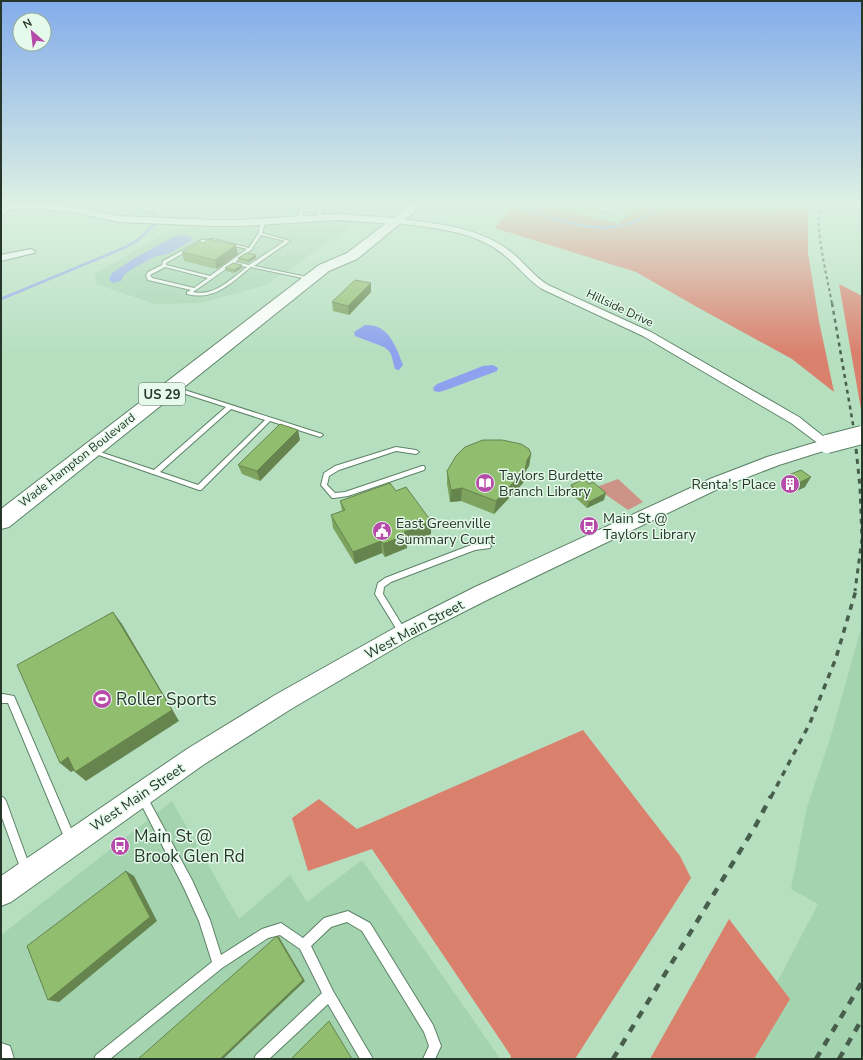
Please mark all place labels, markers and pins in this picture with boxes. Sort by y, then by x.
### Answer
place label: Taylors Burdette Branch Library [499,466,603,501]
library icon: Taylors Burdette Branch Library [474,472,496,494]
building icon: Renta's Place [779,473,801,495]
place label: Renta's Place [691,475,776,494]
place label: Main St @ Taylors Library [603,509,697,544]
place label: East Greenville Summary Court [396,514,495,549]
bus stop icon: Main St @ Taylors Library [578,515,600,537]
public building icon: East Greenville Summary Court [371,520,393,542]
sports icon: Roller Sports [91,688,113,710]
place label: Roller Sports [116,688,217,711]
place label: Main St @ Brook Glen Rd [134,825,245,868]
bus stop icon: Main St @ Brook Glen Rd [109,835,131,857]

